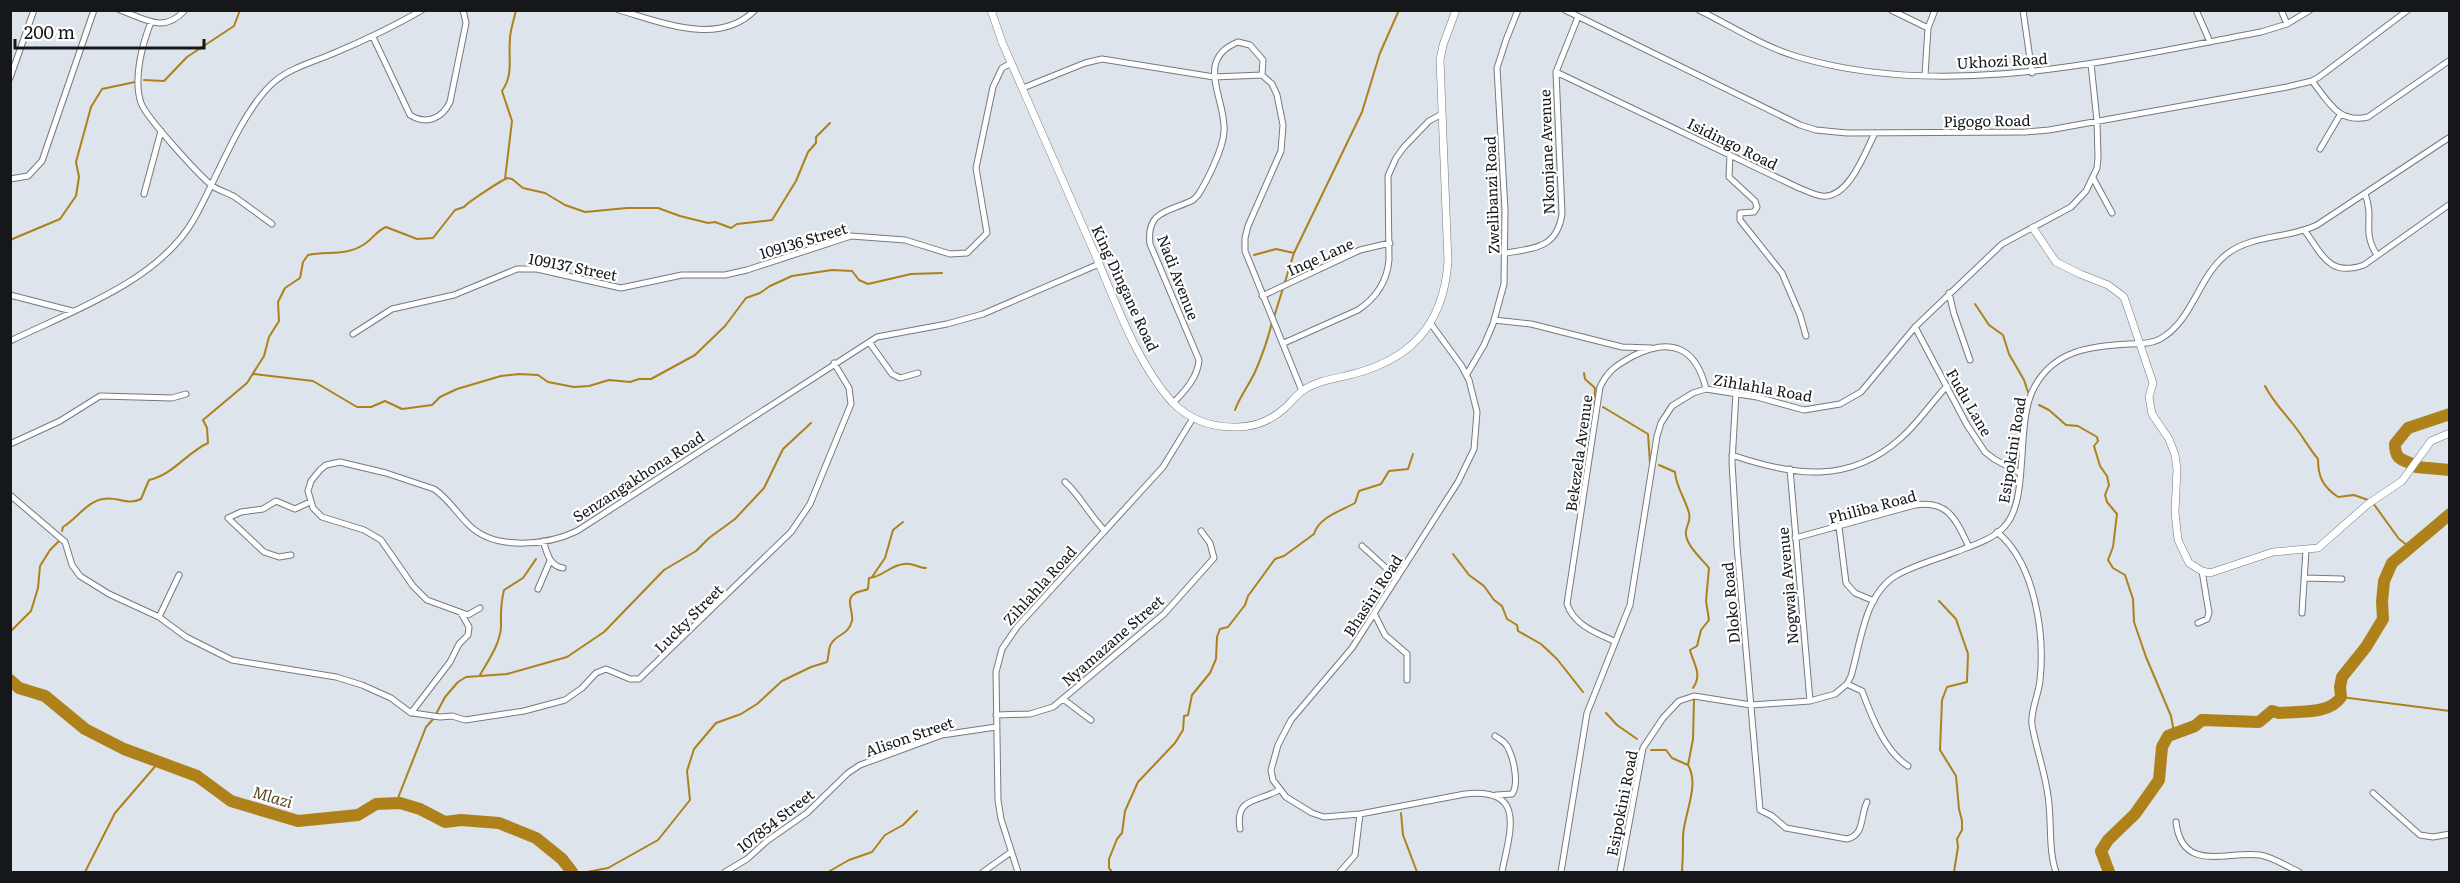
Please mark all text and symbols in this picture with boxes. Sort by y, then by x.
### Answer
scale bar [15,12,204,50]
text: 200 m [24,18,75,45]
street label: Ukhozi Road [1956,46,2048,74]
street label: Nkonjane Avenue [1532,89,1560,215]
street label: Pigogo Road [1943,108,2031,132]
street label: Isidingo Road [1684,111,1782,175]
street label: Zwelibanzi Road [1477,136,1505,254]
street label: 109136 Street [756,216,850,264]
street label: King Dingane Road [1087,221,1165,355]
street label: Nadi Avenue [1152,231,1206,323]
street label: Inqe Lane [1283,231,1357,281]
street label: 109137 Street [527,246,619,286]
street label: Fudu Lane [1941,364,1999,440]
street label: Zihlahla Road [1712,367,1814,407]
street label: Bekezela Avenue [1558,393,1598,513]
street label: Esipokini Road [1991,395,2031,505]
street label: Senzangakhona Road [568,425,708,527]
street label: Philiba Road [1825,483,1919,529]
street label: Nogwaja Avenue [1770,526,1804,646]
street label: Zihlahla Road [997,540,1081,630]
street label: Bhasini Road [1337,549,1407,641]
street label: Dloko Road [1715,561,1745,645]
street label: Lucky Street [648,578,728,658]
street label: Nyamazane Street [1056,589,1168,691]
street label: Alison Street [862,710,956,762]
street label: Esipokini Road [1599,748,1643,858]
water label: Mlazi [250,779,296,813]
street label: 107854 Street [731,782,819,858]

